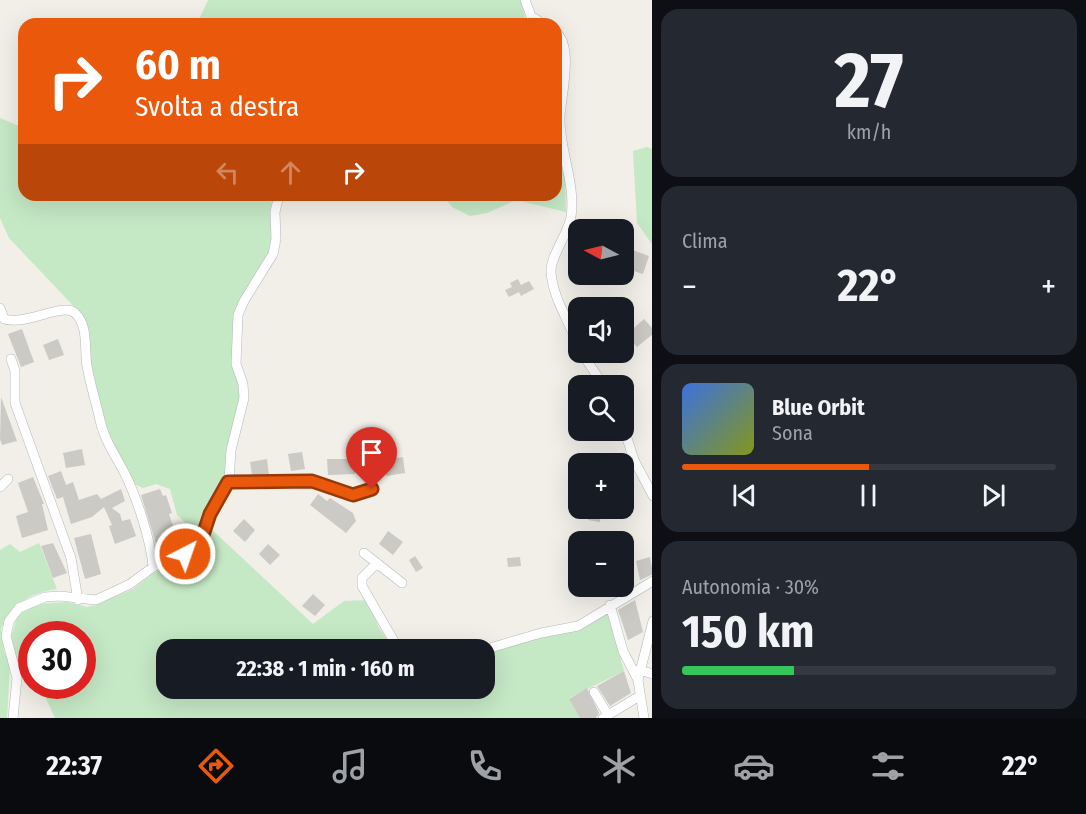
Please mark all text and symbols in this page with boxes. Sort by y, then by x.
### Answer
text: 27 [835,34,903,128]
text: 60 m [135,40,221,90]
icon: right [36,42,114,120]
text: Svolta a destra [135,91,299,123]
text: km/h [847,120,891,144]
icon: left [211,156,244,189]
icon: ahead [274,156,307,189]
icon: right [337,156,370,189]
north arrow [568,219,634,285]
map controls [568,219,634,597]
text: Clima [682,229,727,253]
text: 22° [838,259,900,313]
text: − [682,267,697,307]
text: + [1041,267,1056,307]
button: sound [568,297,634,363]
button: search [568,375,634,441]
text: Blue Orbit [772,394,865,421]
text: Sona [772,421,813,445]
pin [346,427,397,489]
icon: arrive [355,436,388,469]
button: + [568,453,634,519]
icon: previous [728,479,761,512]
icon: pause [852,479,885,512]
icon: next [977,479,1010,512]
position arrow [153,522,217,586]
button: − [568,531,634,597]
text: Autonomia · 30% [682,575,819,599]
text: 150 km [682,605,814,659]
speed limit sign: 30 [18,621,96,699]
text: 22:38 · 1 min · 160 m [236,655,415,682]
icon: directions [195,745,237,787]
icon: music [329,745,371,787]
icon: phone [464,745,506,787]
icon: climate [598,745,640,787]
icon: car [733,745,775,787]
icon: filters [867,745,909,787]
text: 22:37 [46,750,102,782]
text: 22° [1002,750,1040,782]

